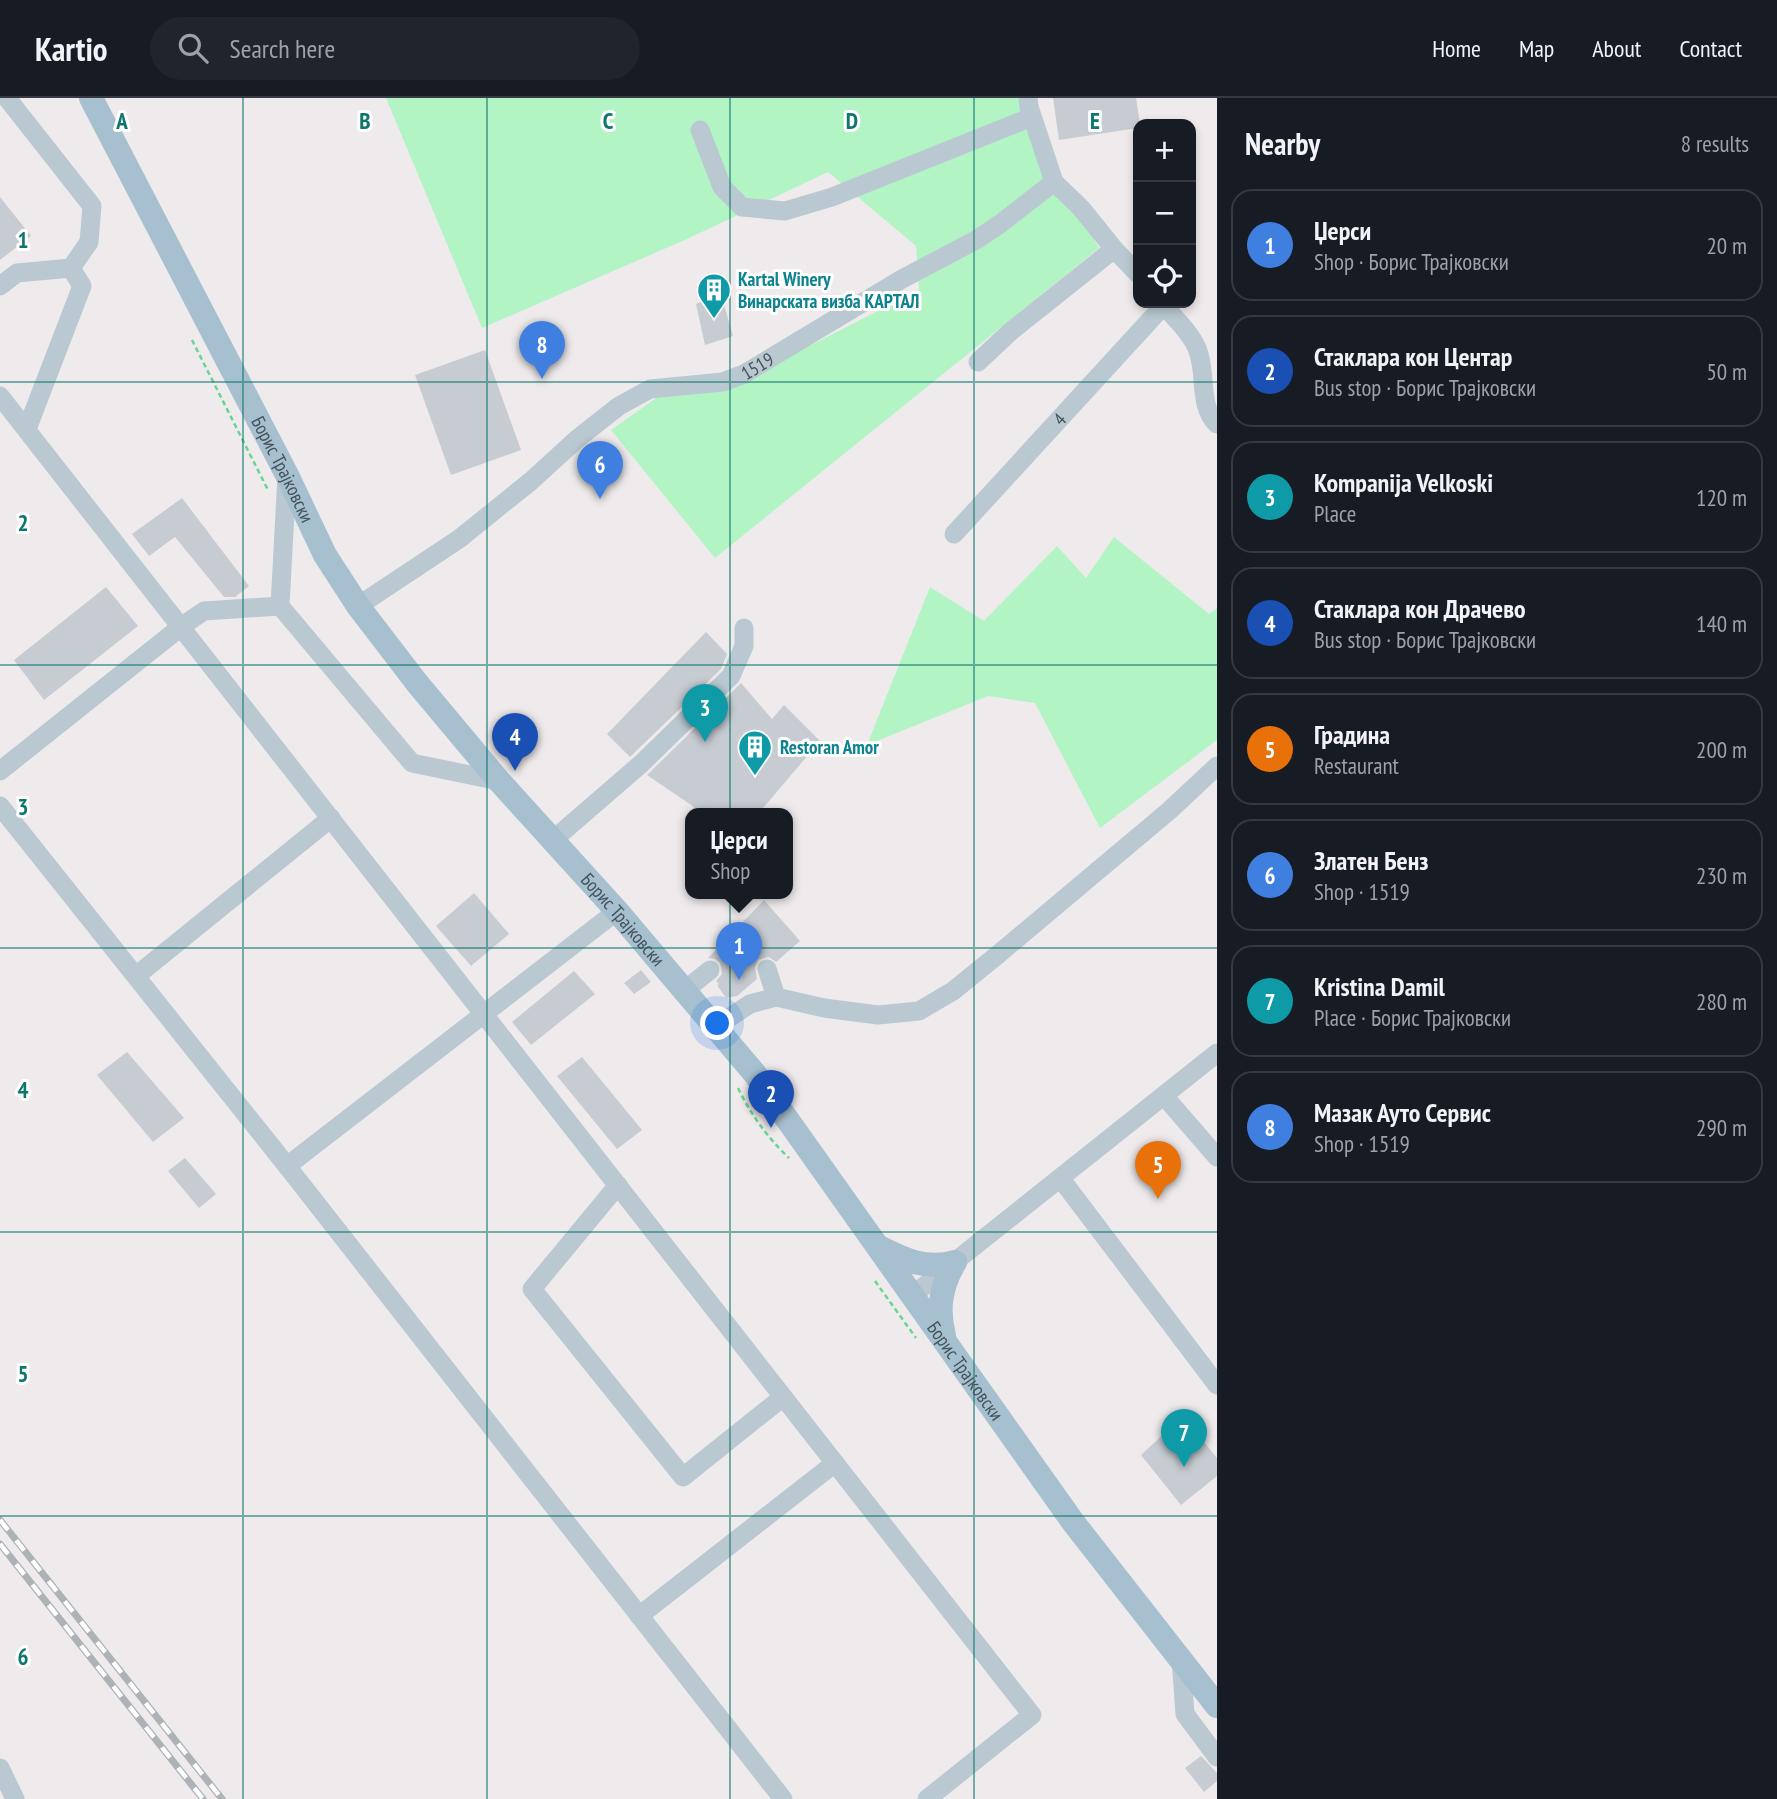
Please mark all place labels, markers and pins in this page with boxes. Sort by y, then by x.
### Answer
place label: Kartal Winery Винарската визба КАРТАЛ [738,267,919,313]
building icon: Kartal Winery Винарската визба КАРТАЛ [695,271,733,320]
pin: 8 [519,321,565,379]
pin: 6 [577,441,623,499]
pin: 3 [682,684,728,742]
pin: 4 [492,713,538,771]
building icon: Restoran Amor [736,728,774,777]
place label: Restoran Amor [780,735,879,759]
pin: 1 [716,922,762,980]
pin: 2 [748,1070,794,1128]
pin: 5 [1135,1141,1181,1199]
pin: 7 [1161,1409,1207,1467]

